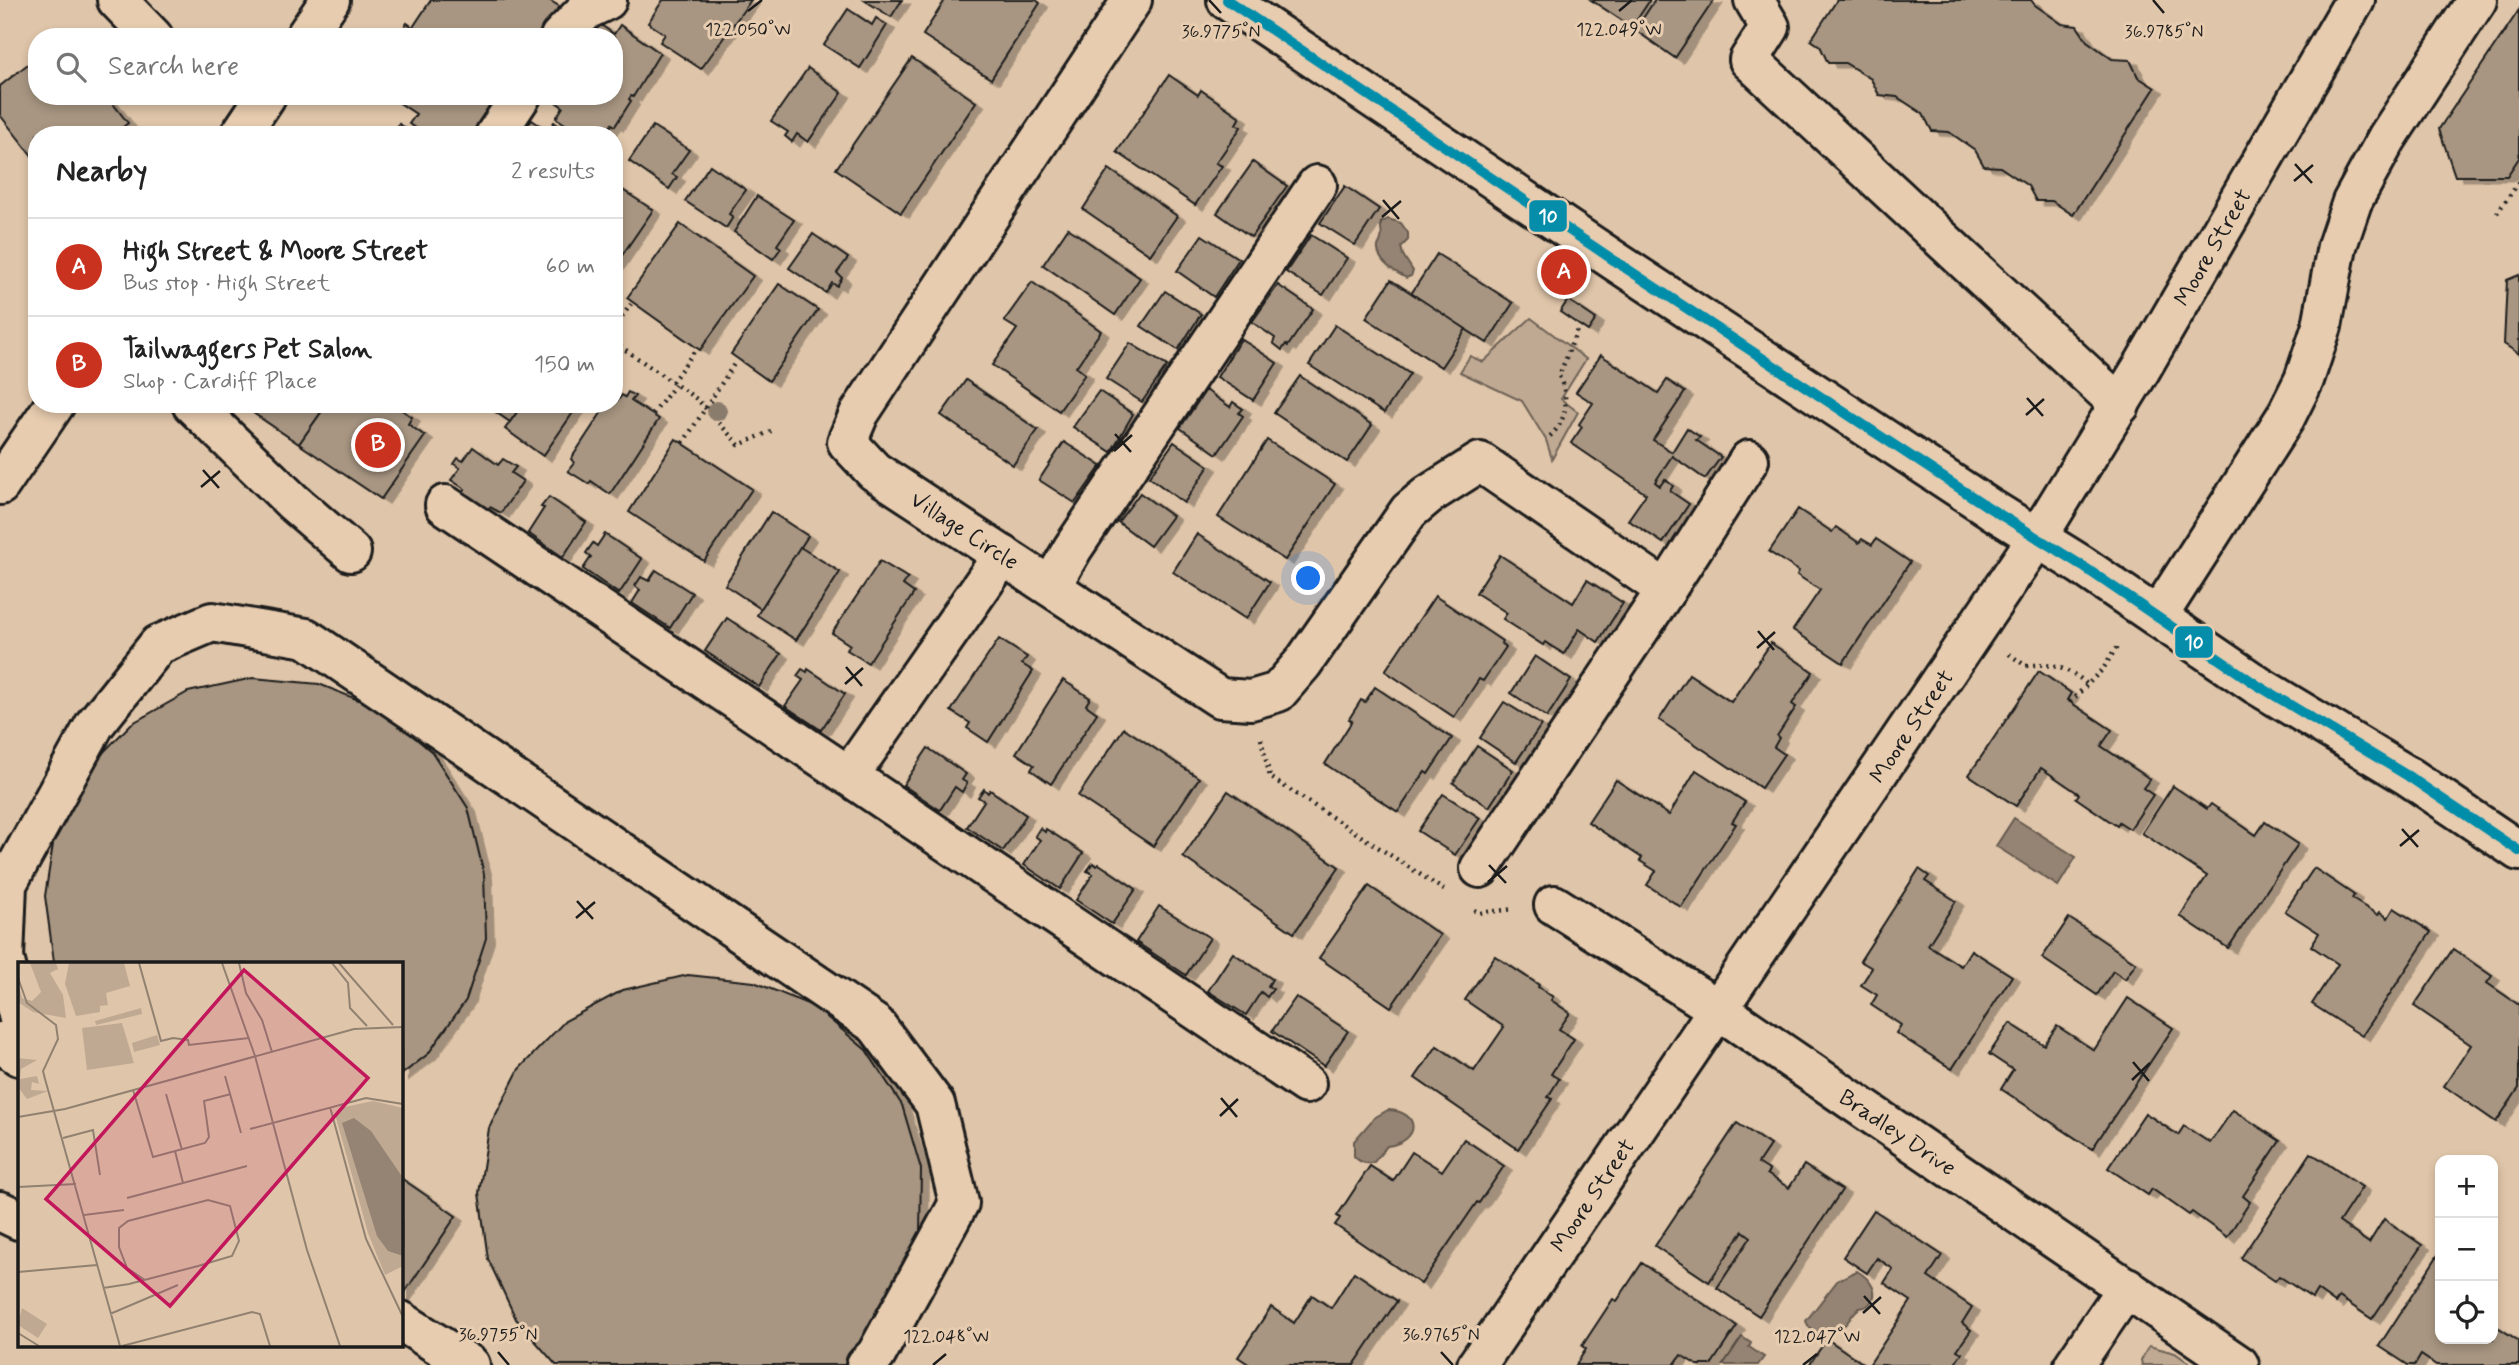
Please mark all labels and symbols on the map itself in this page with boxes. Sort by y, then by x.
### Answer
text: 122.050°W [705,18,791,42]
text: 122.049°W [1576,18,1662,42]
text: 36.9775°N [1181,20,1261,44]
text: 36.9785°N [2125,20,2203,44]
street label: Moore Street [2168,184,2260,312]
line badge: 10 [1528,199,1568,233]
text: 10 [1538,205,1558,230]
pin: A [1541,246,1587,298]
pin: B [355,419,401,471]
street label: Village Circle [904,485,1024,578]
your location [1291,561,1325,595]
line badge: 10 [2174,625,2214,659]
text: 10 [2184,631,2204,656]
street label: Moore Street [1864,664,1962,790]
inset map [18,962,402,1348]
street label: Bradley Drive [1832,1083,1961,1184]
street label: Moore Street [1545,1133,1643,1259]
text: 36.9755°N [458,1323,538,1347]
text: 36.9765°N [1402,1323,1480,1347]
text: 122.048°W [903,1325,989,1349]
text: 122.047°W [1774,1325,1860,1349]

